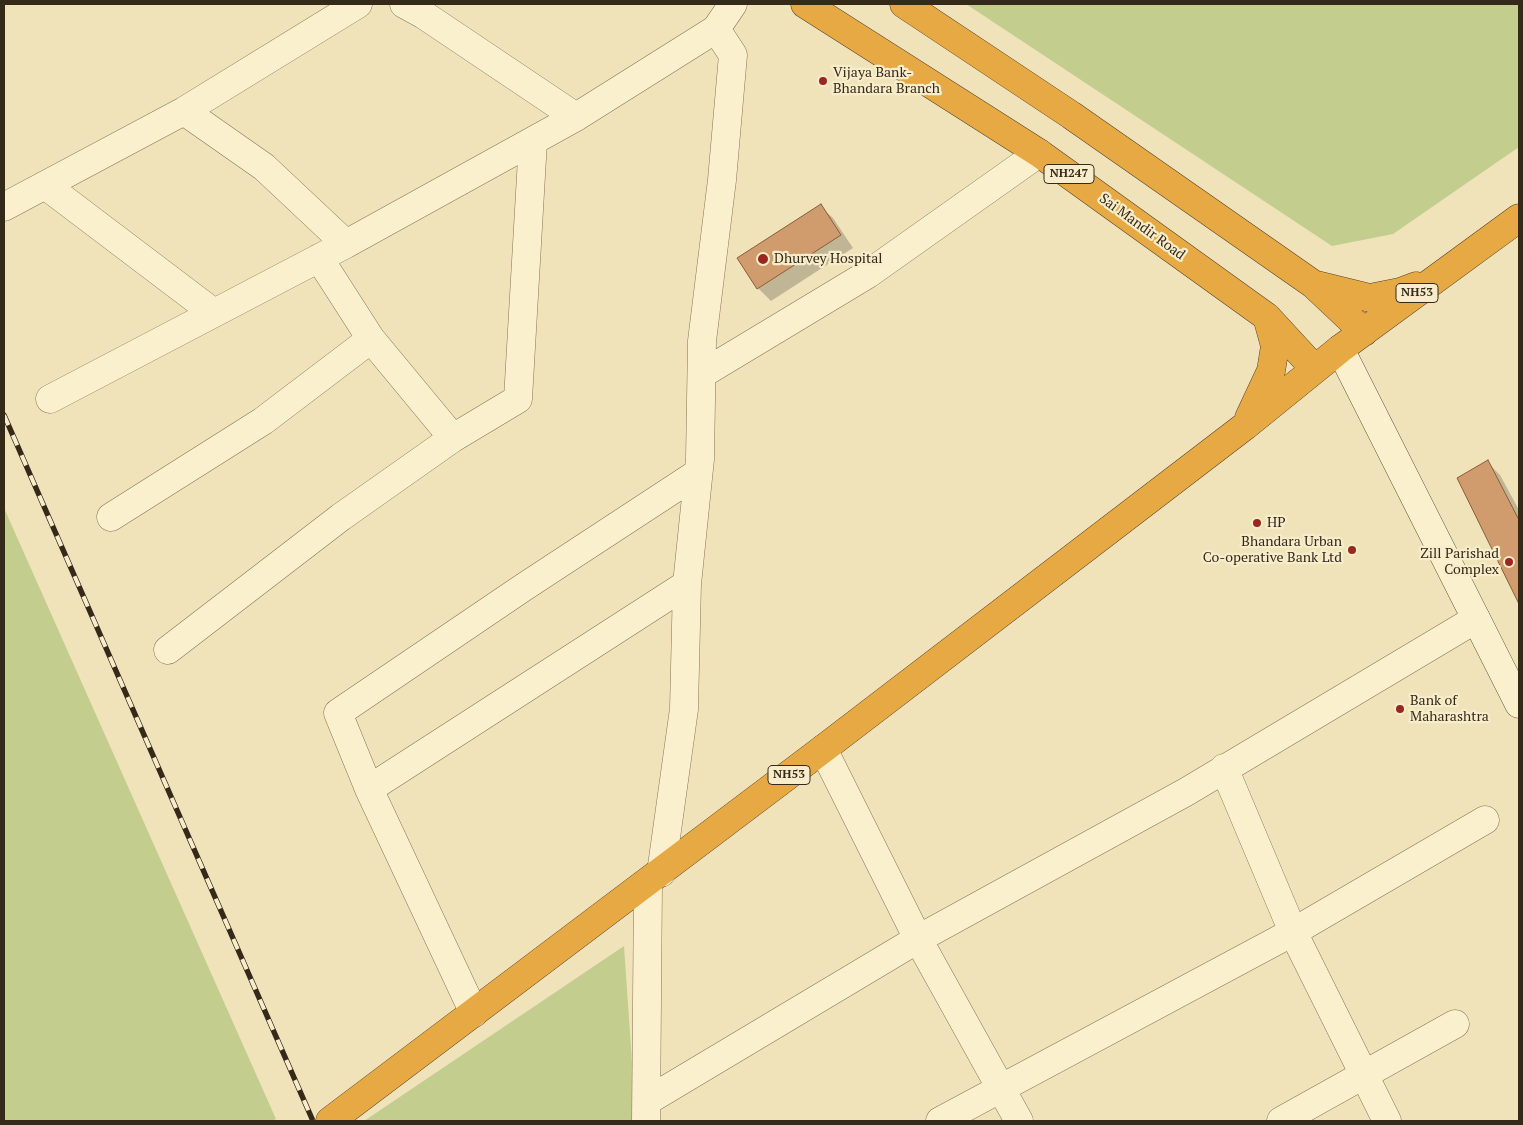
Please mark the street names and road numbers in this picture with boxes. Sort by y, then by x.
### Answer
road number: NH247 [1044,164,1094,183]
street label: Sai Mandir Road [1096,190,1188,264]
road number: NH53 [1396,284,1438,302]
road number: NH53 [768,766,810,784]

